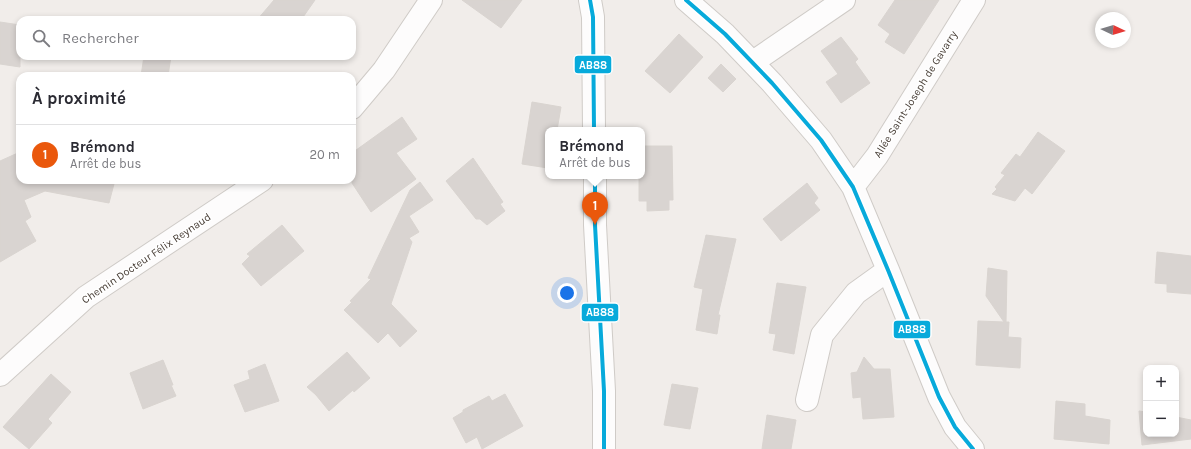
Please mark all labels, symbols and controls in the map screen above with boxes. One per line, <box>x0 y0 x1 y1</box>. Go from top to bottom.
north arrow <box>1095 12 1131 48</box>
search box <box>16 16 356 60</box>
icon: search <box>30 27 52 49</box>
street label: Allée Saint-Joseph de Gavarry <box>871 28 960 160</box>
text: Rechercher <box>62 29 139 47</box>
line badge: AB88 <box>574 55 612 74</box>
text: AB88 <box>579 59 607 72</box>
text: À proximité <box>32 88 126 108</box>
popup <box>545 127 645 179</box>
text: Brémond <box>559 137 624 155</box>
text: Brémond <box>70 138 135 156</box>
text: 1 <box>43 147 47 162</box>
text: 20 m <box>310 147 340 162</box>
text: Arrêt de bus <box>559 155 631 170</box>
text: Arrêt de bus <box>70 156 141 171</box>
pin: 1 <box>582 192 608 225</box>
street label: Chemin Docteur Félix Reynaud <box>79 210 213 307</box>
your location <box>557 283 577 303</box>
line badge: AB88 <box>581 303 619 322</box>
text: AB88 <box>586 306 614 319</box>
line badge: AB88 <box>893 320 931 339</box>
text: AB88 <box>898 323 926 336</box>
map controls <box>1143 365 1179 437</box>
button: + <box>1143 365 1179 401</box>
button: − <box>1143 401 1179 437</box>

